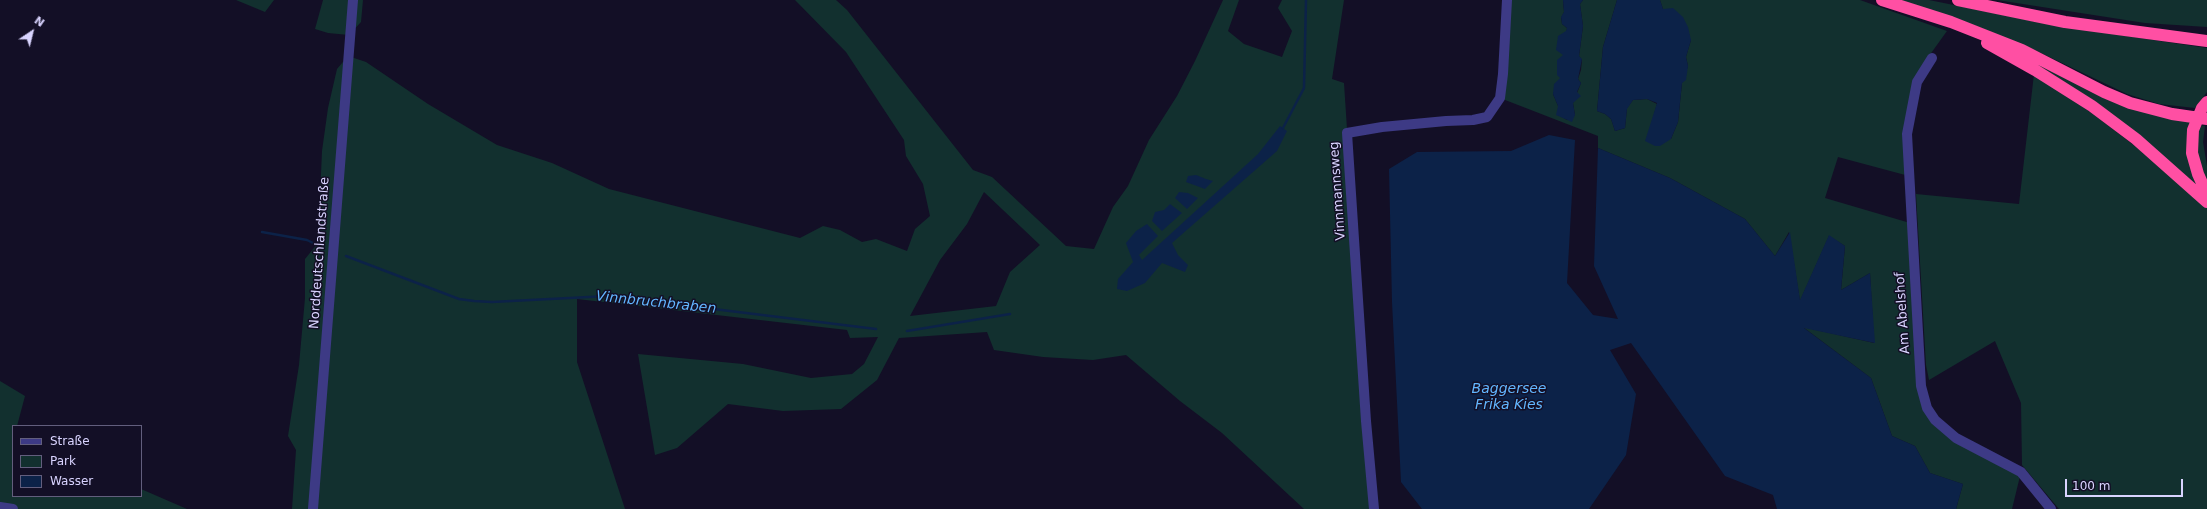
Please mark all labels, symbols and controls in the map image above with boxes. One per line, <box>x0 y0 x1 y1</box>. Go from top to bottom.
north arrow <box>12 12 52 52</box>
text: N <box>32 14 47 30</box>
street label: Vinnmannsweg <box>1327 141 1349 241</box>
street label: Norddeutschlandstraße <box>307 177 333 329</box>
street label: Am Abelshof <box>1892 272 1914 354</box>
water label: Vinnbruchbraben <box>595 288 717 318</box>
water label: Baggersee Frika Kies <box>1472 381 1546 414</box>
legend <box>12 425 142 497</box>
text: Straße <box>50 434 90 448</box>
text: Park <box>50 454 76 468</box>
scale bar <box>2067 471 2185 497</box>
text: Wasser <box>50 474 93 488</box>
text: 100 m <box>2072 479 2110 493</box>

